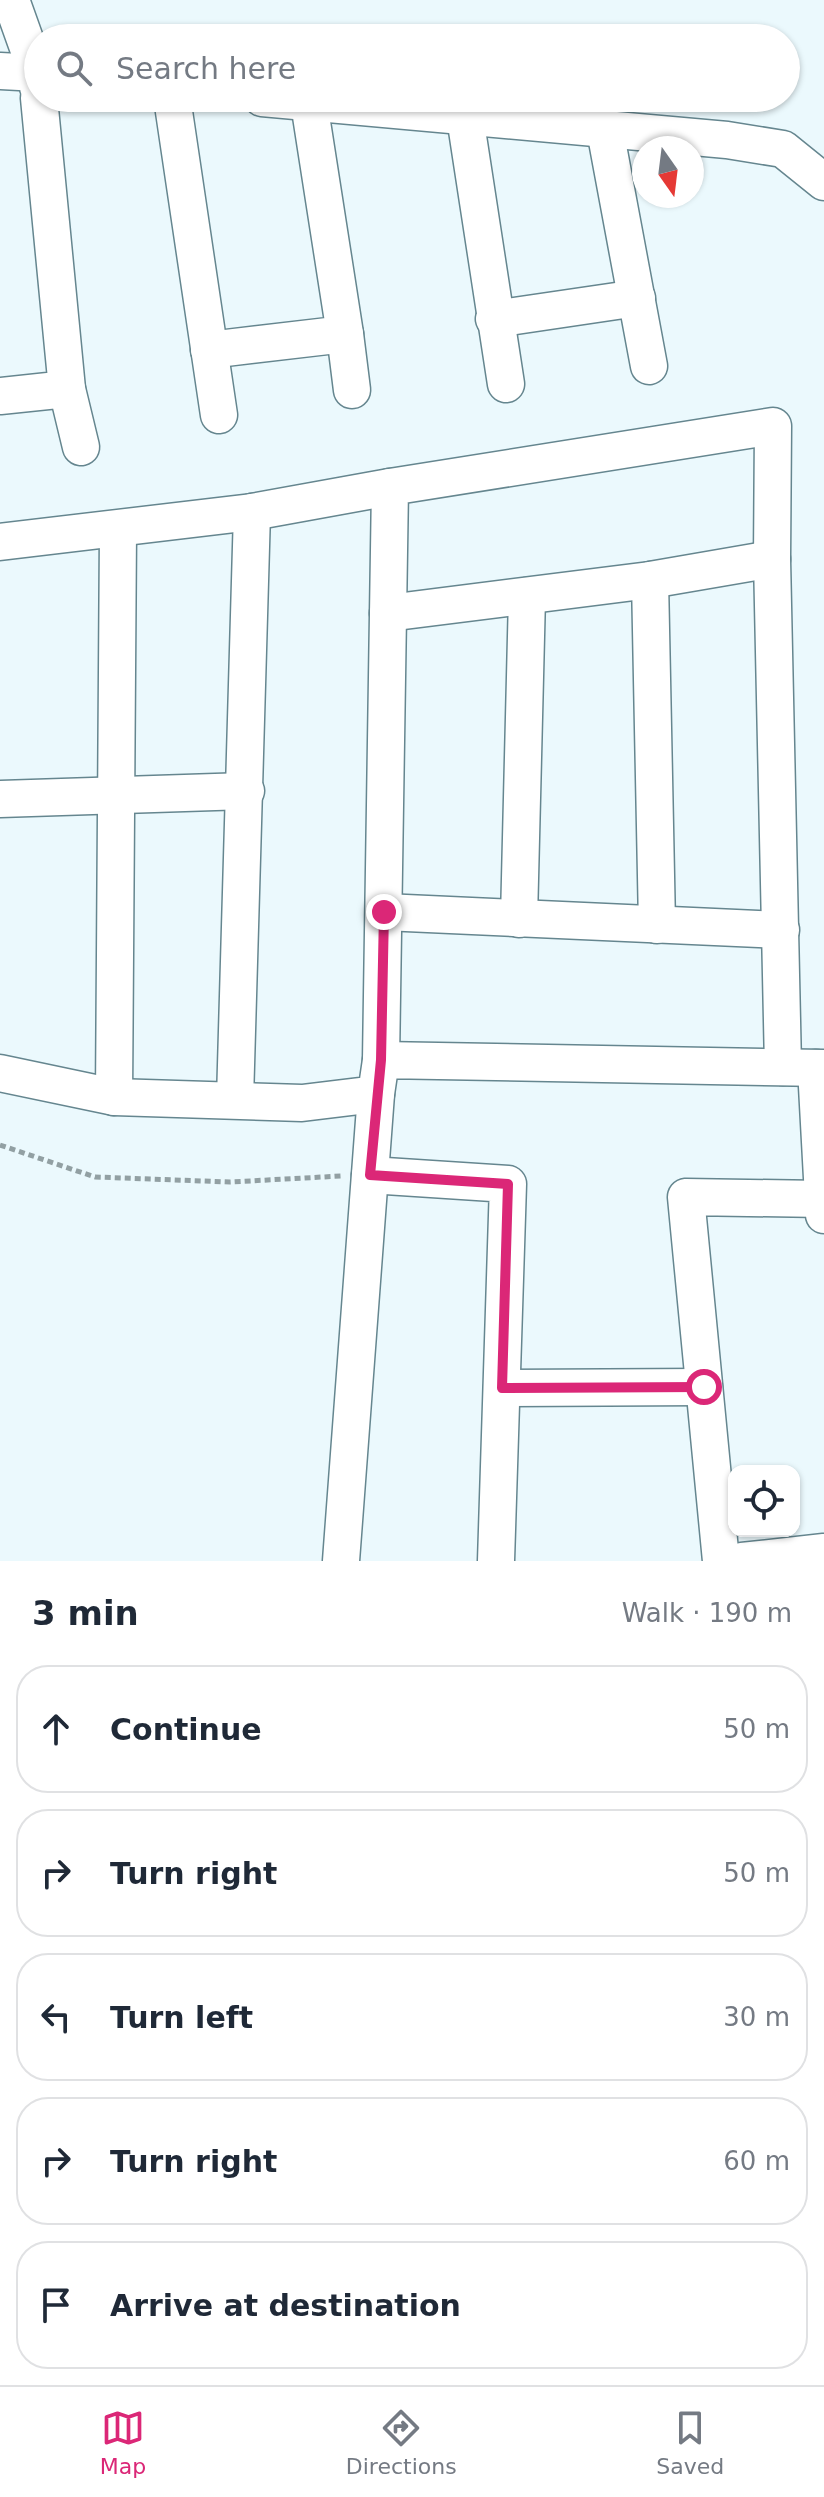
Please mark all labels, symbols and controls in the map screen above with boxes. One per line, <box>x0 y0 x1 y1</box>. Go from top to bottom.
search box <box>24 24 800 112</box>
icon: search <box>52 46 96 90</box>
text: Search here <box>116 51 296 86</box>
north arrow <box>632 136 704 208</box>
route end <box>366 894 402 930</box>
route start <box>686 1369 722 1405</box>
map controls <box>728 1465 800 1537</box>
button: locate <box>728 1465 800 1537</box>
text: 3 min <box>32 1593 139 1633</box>
text: Walk · 190 m <box>622 1598 792 1628</box>
icon: ahead <box>34 1707 78 1751</box>
text: Continue <box>110 1712 262 1747</box>
text: 50 m <box>723 1714 790 1744</box>
icon: right <box>34 1851 78 1895</box>
text: Turn right <box>110 1856 277 1891</box>
text: 50 m <box>723 1858 790 1888</box>
icon: left <box>34 1995 78 2039</box>
text: Turn left <box>110 2000 253 2035</box>
text: 30 m <box>723 2002 790 2032</box>
icon: right <box>34 2139 78 2183</box>
text: Turn right <box>110 2144 277 2179</box>
text: 60 m <box>723 2146 790 2176</box>
icon: arrive <box>34 2283 78 2327</box>
text: Arrive at destination <box>110 2288 461 2323</box>
tab: Map <box>100 2406 146 2479</box>
tab: Directions <box>346 2406 457 2479</box>
tab: Saved <box>656 2406 724 2479</box>

